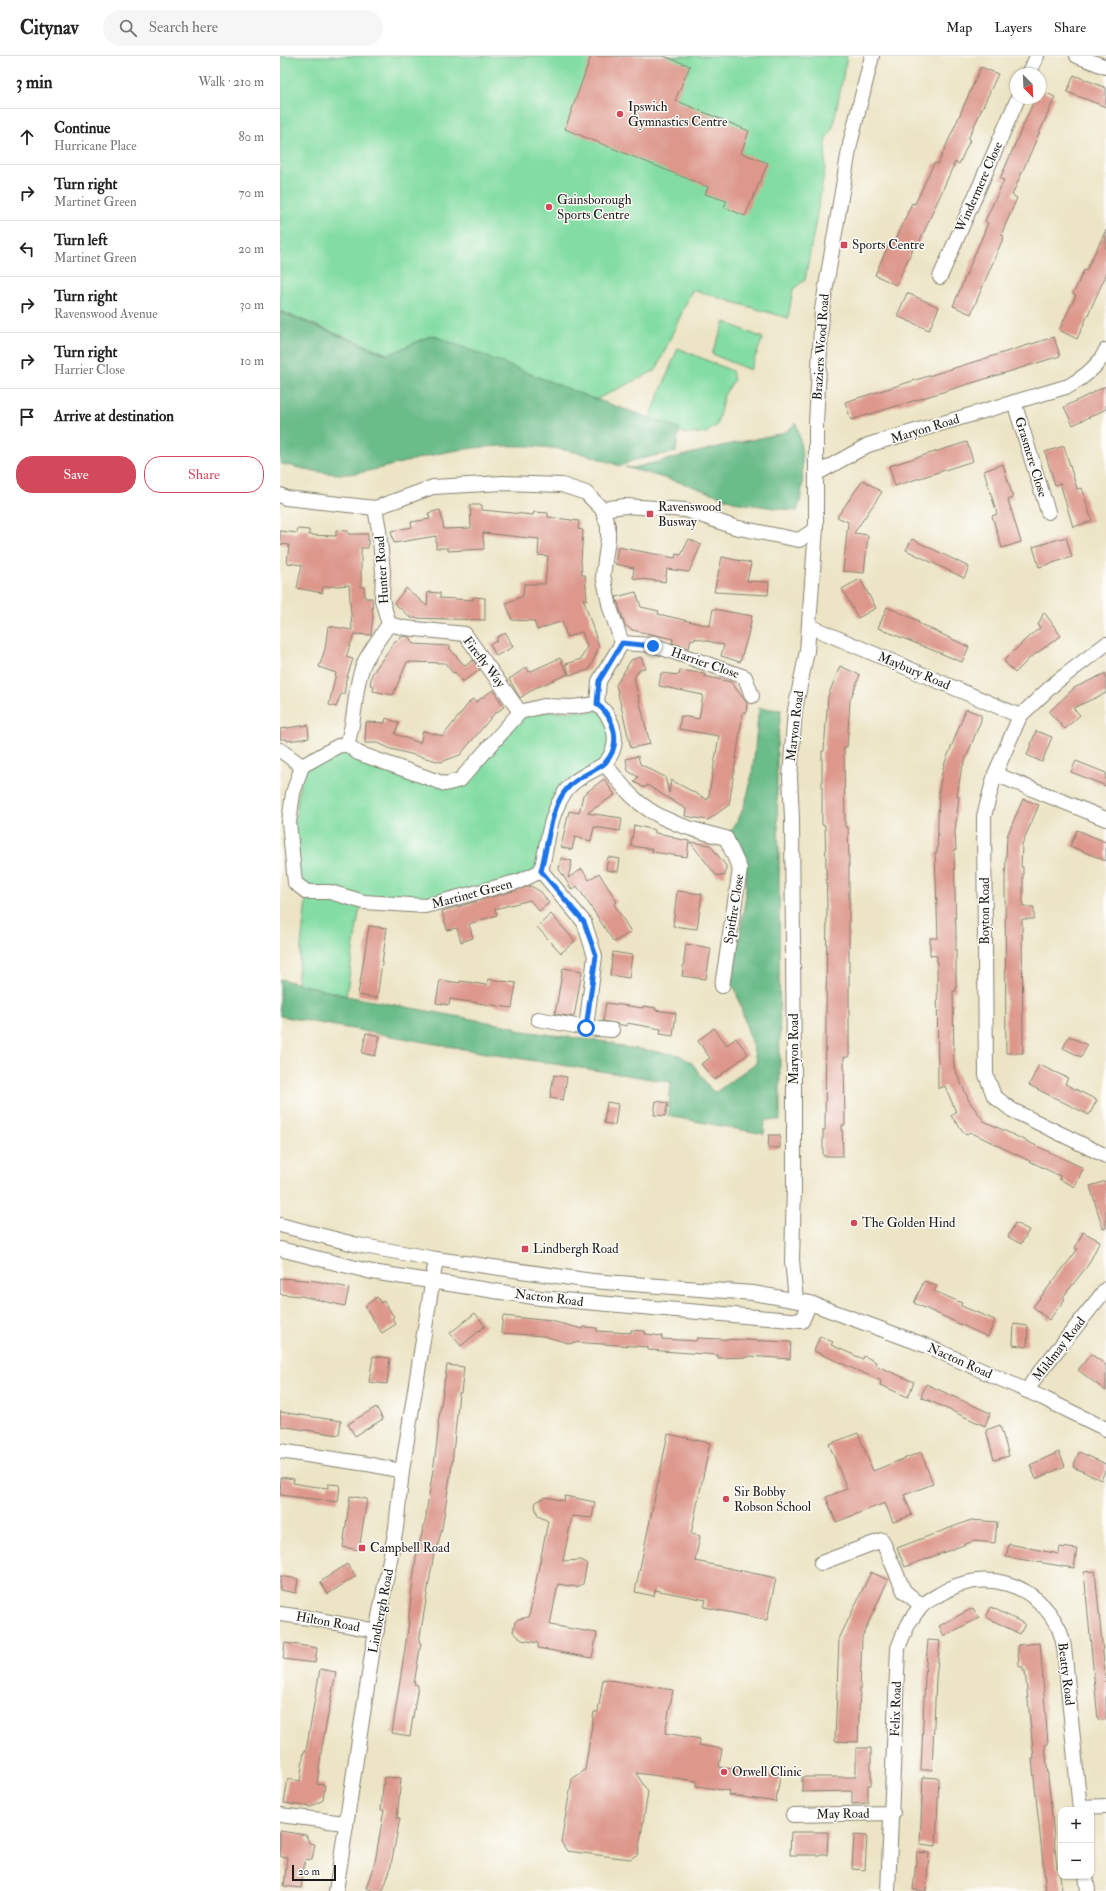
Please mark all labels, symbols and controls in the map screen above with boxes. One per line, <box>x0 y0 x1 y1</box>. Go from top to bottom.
search box <box>103 10 383 46</box>
text: Citynav <box>20 16 79 40</box>
icon: search <box>117 17 139 39</box>
text: Search here <box>149 18 218 37</box>
text: Map <box>946 19 972 36</box>
text: Layers <box>994 19 1032 36</box>
text: Share <box>1054 19 1086 36</box>
north arrow <box>1010 68 1046 104</box>
text: 3 min <box>16 72 53 93</box>
text: Walk · 210 m <box>198 74 264 90</box>
place label: Ipswich Gymnastics Centre <box>628 99 728 131</box>
marker: Ipswich Gymnastics Centre <box>615 109 625 119</box>
text: Continue <box>54 119 110 138</box>
icon: ahead <box>16 126 38 148</box>
text: 80 m <box>238 129 264 145</box>
text: Hurricane Place <box>54 138 137 154</box>
street label: Windermere Close <box>951 139 1006 236</box>
text: Turn right <box>54 175 117 194</box>
icon: right <box>16 182 38 204</box>
text: 70 m <box>239 185 264 201</box>
place label: Gainsborough Sports Centre <box>557 192 632 224</box>
text: Martinet Green <box>54 194 137 210</box>
marker: Gainsborough Sports Centre <box>544 202 554 212</box>
text: Turn left <box>54 231 108 250</box>
place label: Sports Centre <box>852 237 925 254</box>
icon: left <box>16 238 38 260</box>
marker: Sports Centre <box>839 240 849 250</box>
text: 20 m <box>238 241 264 257</box>
text: Martinet Green <box>54 250 137 266</box>
text: Turn right <box>54 287 117 306</box>
street label: Braziers Wood Road <box>809 293 833 401</box>
icon: right <box>16 294 38 316</box>
text: 30 m <box>240 297 264 313</box>
text: Ravenswood Avenue <box>54 306 158 322</box>
text: Turn right <box>54 343 117 362</box>
icon: right <box>16 350 38 372</box>
text: 10 m <box>240 353 264 369</box>
text: Harrier Close <box>54 362 125 378</box>
icon: arrive <box>16 406 38 428</box>
text: Arrive at destination <box>54 407 174 426</box>
street label: Maryon Road <box>889 411 962 448</box>
street label: Grasmere Close <box>1011 415 1051 500</box>
button: Save <box>16 456 136 493</box>
button: Share <box>144 456 264 493</box>
place label: Ravenswood Busway <box>658 499 722 531</box>
marker: Ravenswood Busway <box>645 509 655 519</box>
street label: Hunter Road <box>372 535 392 605</box>
street label: Firefly Way <box>459 633 509 692</box>
route end <box>644 637 662 655</box>
street label: Harrier Close <box>669 644 742 682</box>
street label: Maybury Road <box>875 649 953 695</box>
street label: Maryon Road <box>783 689 808 762</box>
street label: Spitfire Close <box>721 872 748 945</box>
street label: Martinet Green <box>430 875 514 912</box>
street label: Boyton Road <box>977 877 994 945</box>
street label: Maryon Road <box>786 1013 803 1085</box>
route start <box>577 1019 595 1037</box>
place label: The Golden Hind <box>862 1215 956 1231</box>
marker: The Golden Hind <box>849 1218 859 1228</box>
place label: Lindbergh Road <box>533 1241 619 1257</box>
marker: Lindbergh Road <box>520 1244 530 1254</box>
street label: Nacton Road <box>514 1286 585 1310</box>
street label: Mildmay Road <box>1029 1313 1090 1385</box>
street label: Nacton Road <box>925 1340 995 1383</box>
place label: Sir Bobby Robson School <box>734 1484 812 1515</box>
marker: Sir Bobby Robson School <box>721 1494 731 1504</box>
place label: Campbell Road <box>370 1540 450 1557</box>
marker: Campbell Road <box>357 1543 367 1553</box>
street label: Lindbergh Road <box>365 1567 397 1655</box>
street label: Hilton Road <box>295 1609 362 1636</box>
street label: Beatty Road <box>1053 1642 1078 1707</box>
street label: Felix Road <box>887 1680 905 1737</box>
place label: Orwell Clinic <box>732 1764 802 1780</box>
marker: Orwell Clinic <box>719 1767 729 1777</box>
street label: May Road <box>816 1806 870 1823</box>
map controls <box>1058 1807 1094 1879</box>
button: + <box>1058 1807 1094 1843</box>
button: − <box>1058 1843 1094 1879</box>
scale bar <box>292 1863 336 1882</box>
text: 20 m <box>298 1865 320 1878</box>

